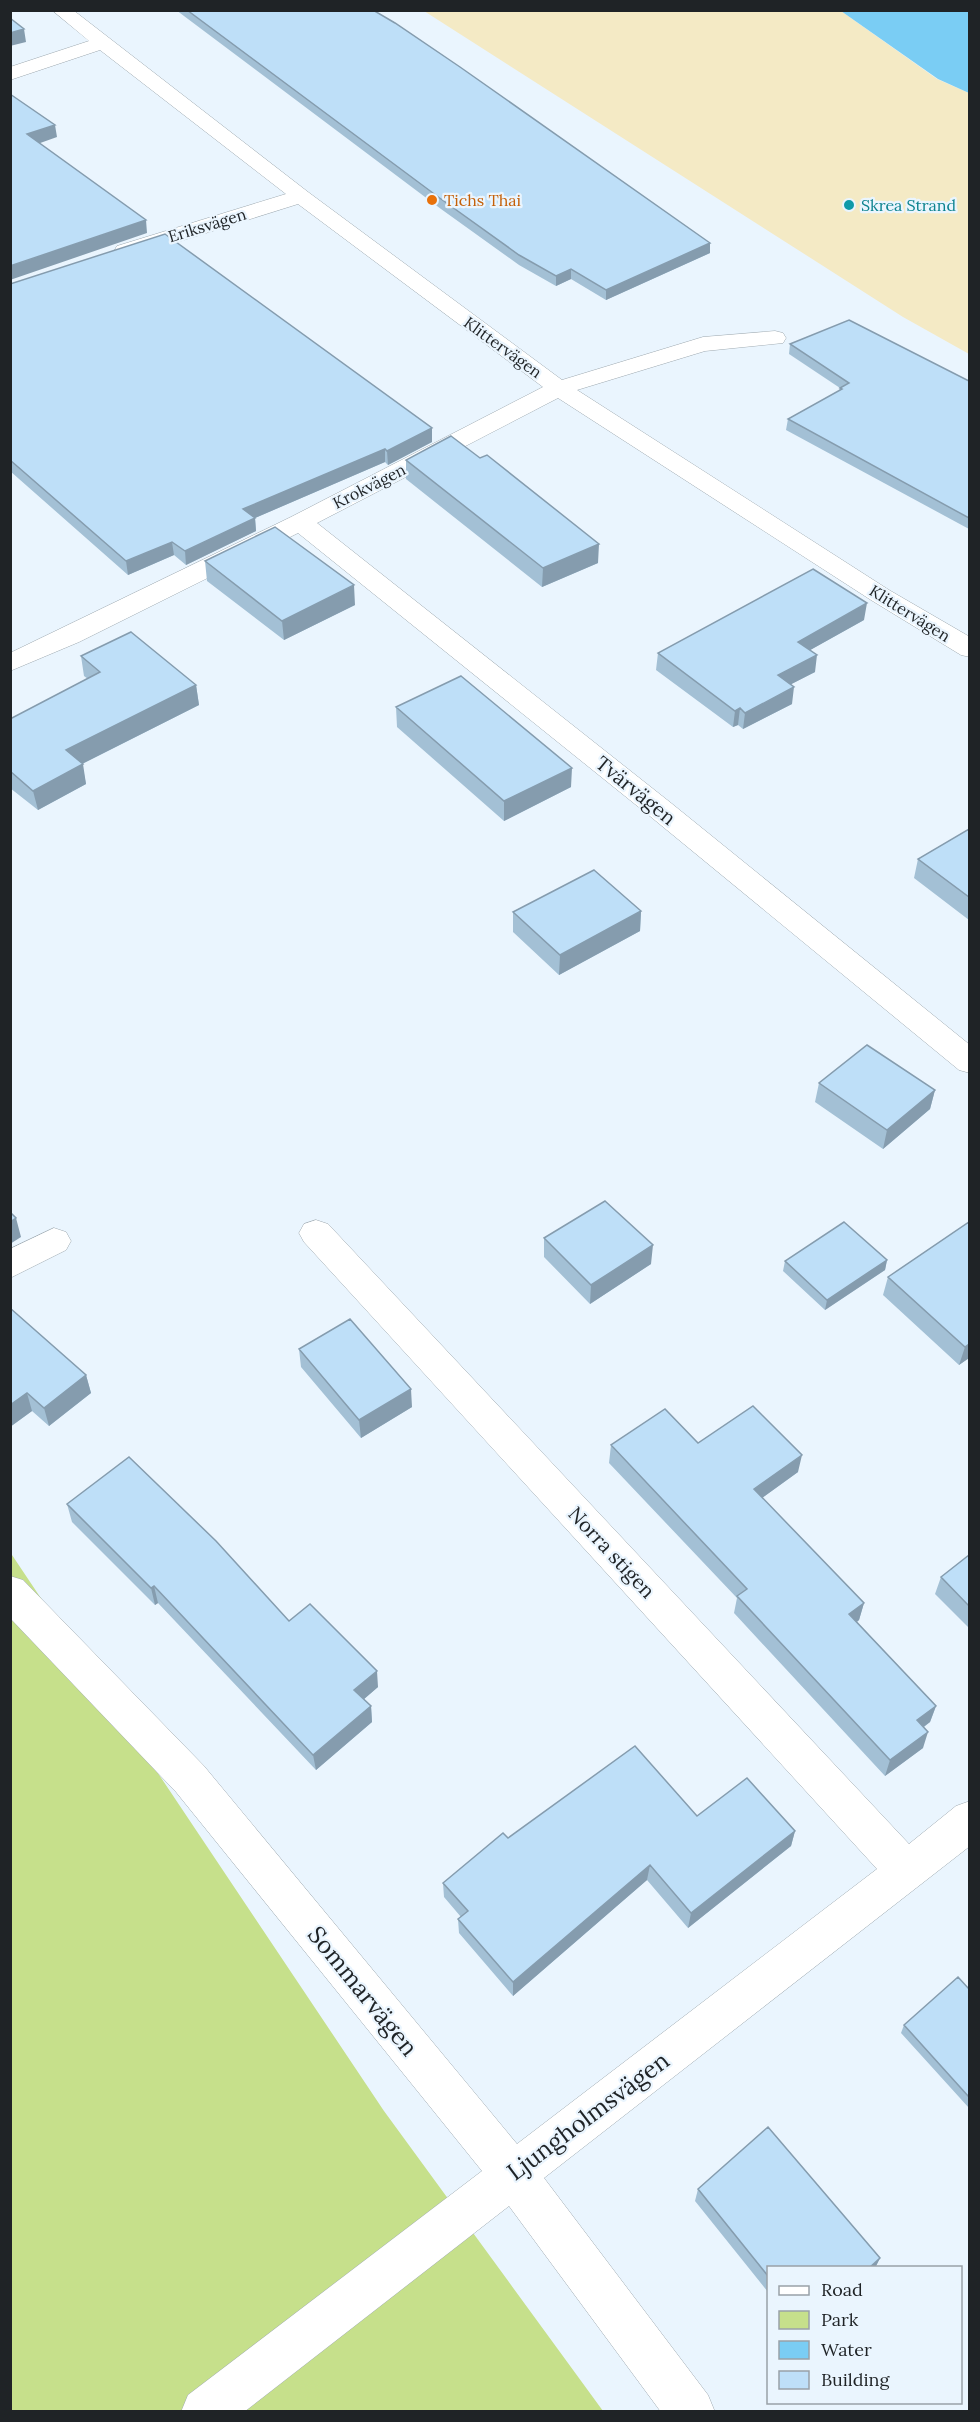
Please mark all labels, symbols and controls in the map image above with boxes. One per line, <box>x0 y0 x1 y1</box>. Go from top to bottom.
place label: Tichs Thai <box>444 190 521 210</box>
marker: Tichs Thai <box>425 193 439 207</box>
place label: Skrea Strand <box>861 195 957 215</box>
marker: Skrea Strand <box>842 198 856 212</box>
street label: Eriksvägen <box>165 204 249 246</box>
street label: Klittervägen <box>460 312 546 382</box>
street label: Krokvägen <box>329 459 409 513</box>
street label: Klittervägen <box>866 580 954 646</box>
street label: Tvärvägen <box>591 750 681 830</box>
street label: Norra stigen <box>563 1501 661 1603</box>
street label: Sommarvägen <box>301 1920 425 2062</box>
street label: Ljungholmsvägen <box>501 2045 675 2187</box>
legend <box>767 2266 962 2404</box>
text: Road <box>821 2278 863 2301</box>
text: Park <box>821 2308 859 2331</box>
text: Water <box>821 2338 872 2361</box>
text: Building <box>821 2368 891 2391</box>

